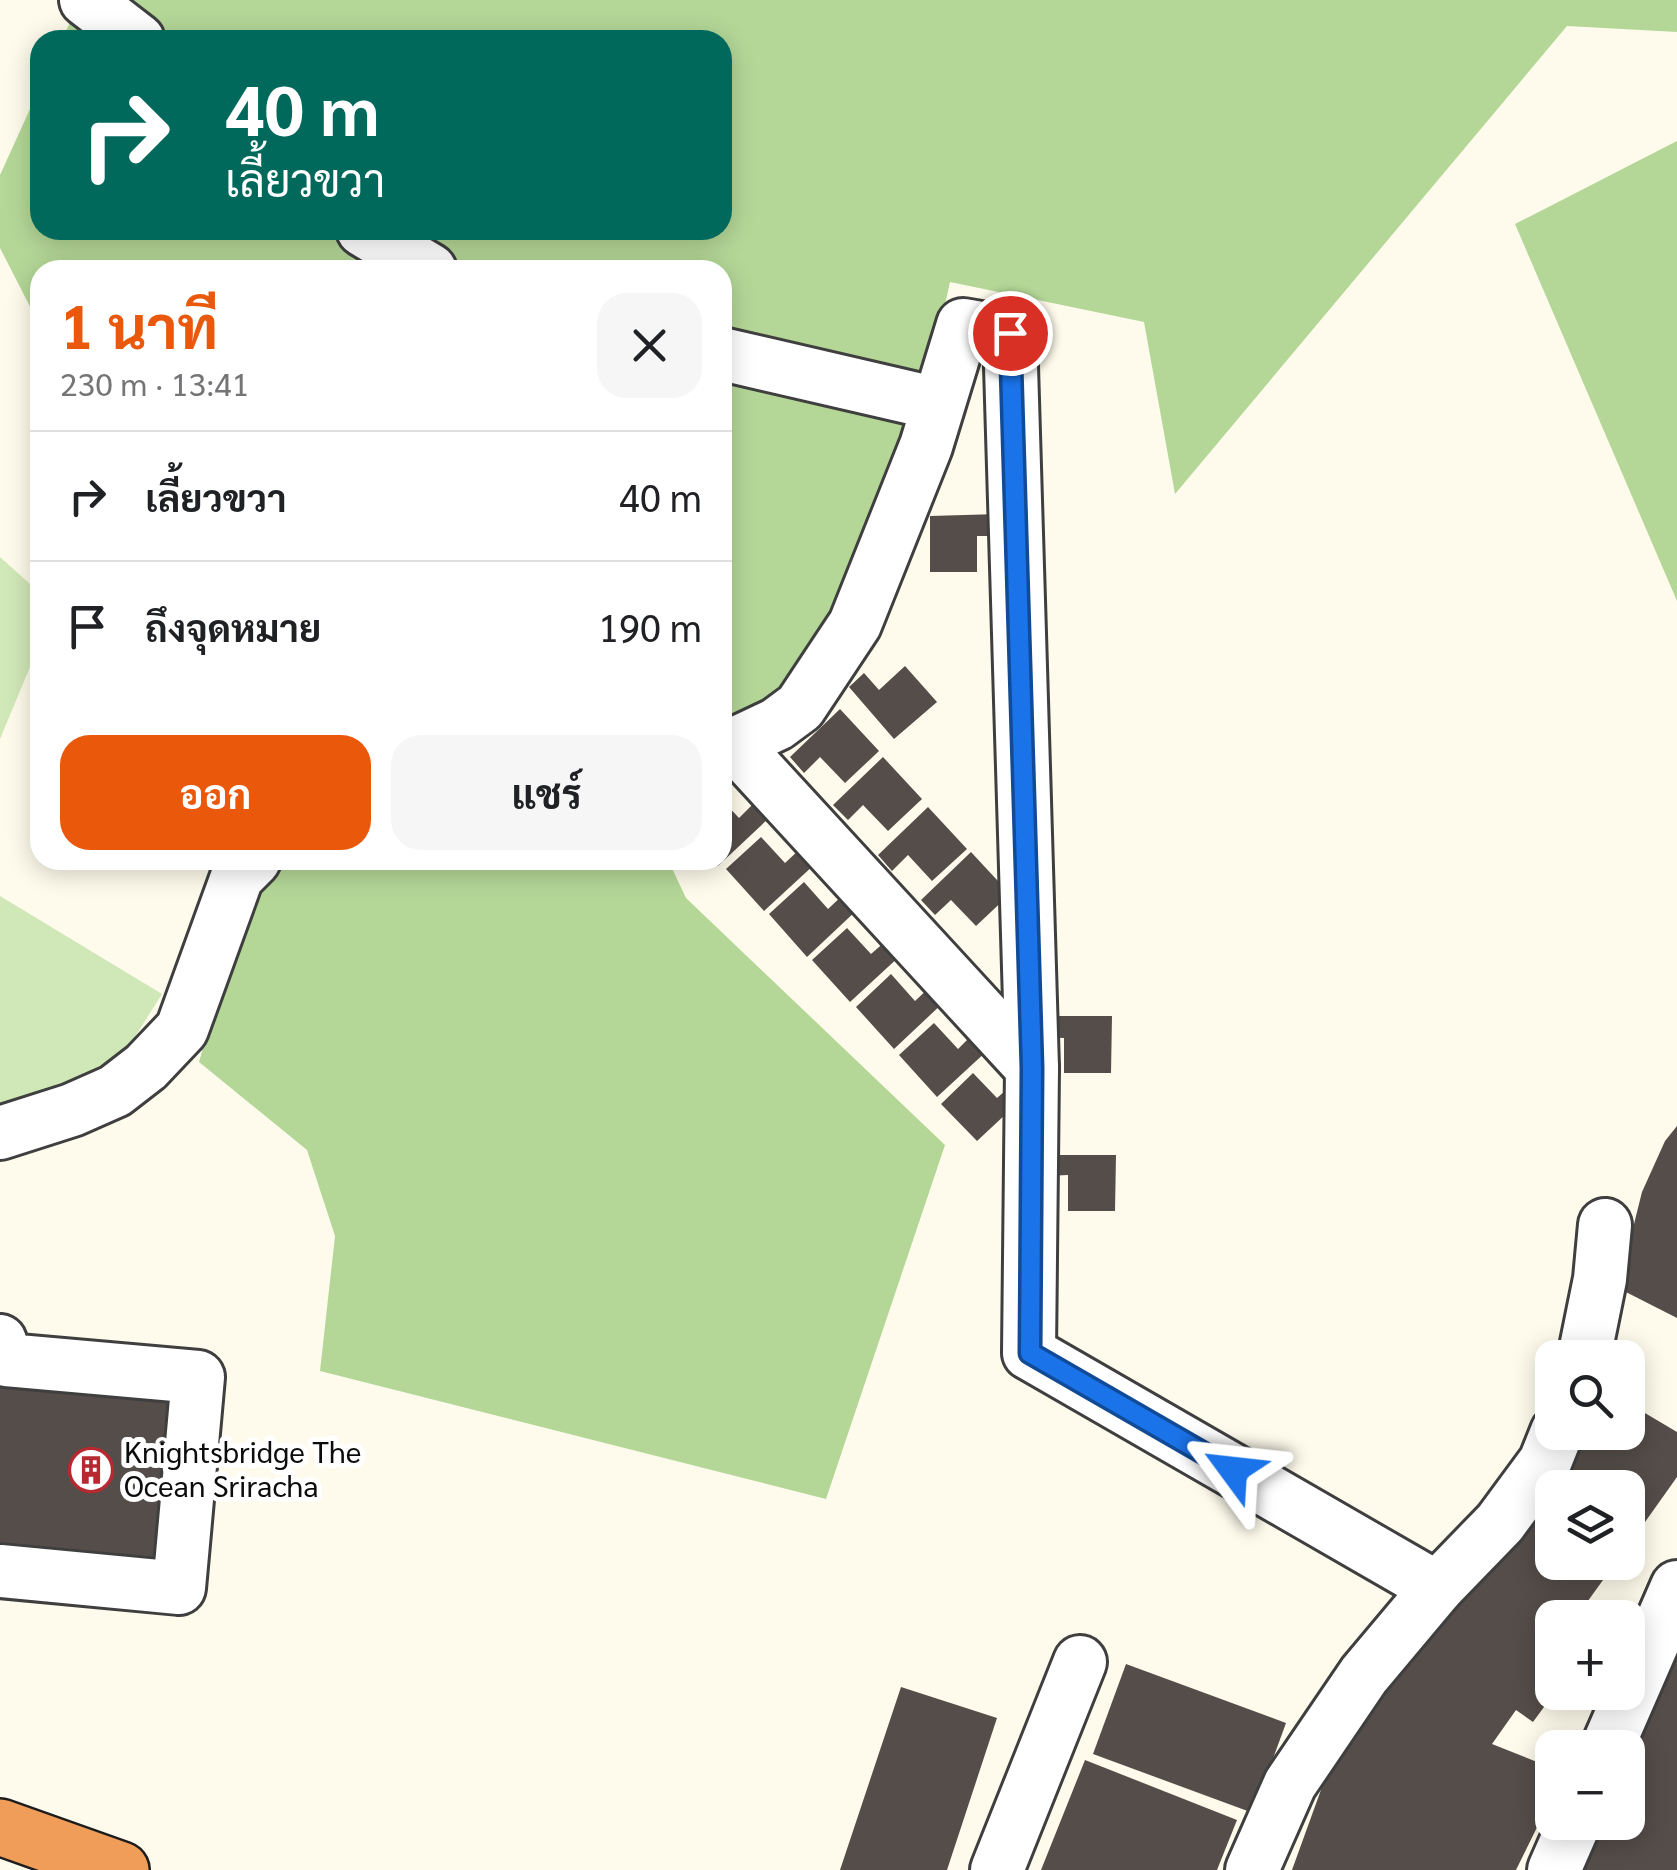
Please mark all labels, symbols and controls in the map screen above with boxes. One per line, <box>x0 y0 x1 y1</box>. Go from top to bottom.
text: 40 m <box>225 61 380 152</box>
icon: right <box>60 70 190 200</box>
text: เลี้ยวขวา <box>225 149 385 207</box>
text: 1 นาที <box>60 285 218 363</box>
pin <box>968 291 1053 376</box>
button: close <box>597 293 702 398</box>
icon: arrive <box>983 306 1038 361</box>
text: 230 m · 13:41 <box>60 362 249 403</box>
icon: right <box>60 469 115 524</box>
text: เลี้ยวขวา <box>145 471 287 521</box>
text: 40 m <box>619 471 702 521</box>
icon: arrive <box>60 599 115 654</box>
text: ถึงจุดหมาย <box>145 601 321 651</box>
text: 190 m <box>598 601 702 651</box>
button: ออก <box>60 735 371 850</box>
button: แชร์ <box>391 735 702 850</box>
map controls <box>1535 1340 1645 1840</box>
button: search <box>1535 1340 1645 1450</box>
position arrow <box>1181 1418 1285 1522</box>
place label: Knightsbridge The Ocean Sriracha <box>124 1431 361 1504</box>
building icon: Knightsbridge The Ocean Sriracha <box>68 1447 114 1493</box>
button: layers <box>1535 1470 1645 1580</box>
button: + <box>1535 1600 1645 1710</box>
button: − <box>1535 1730 1645 1840</box>

